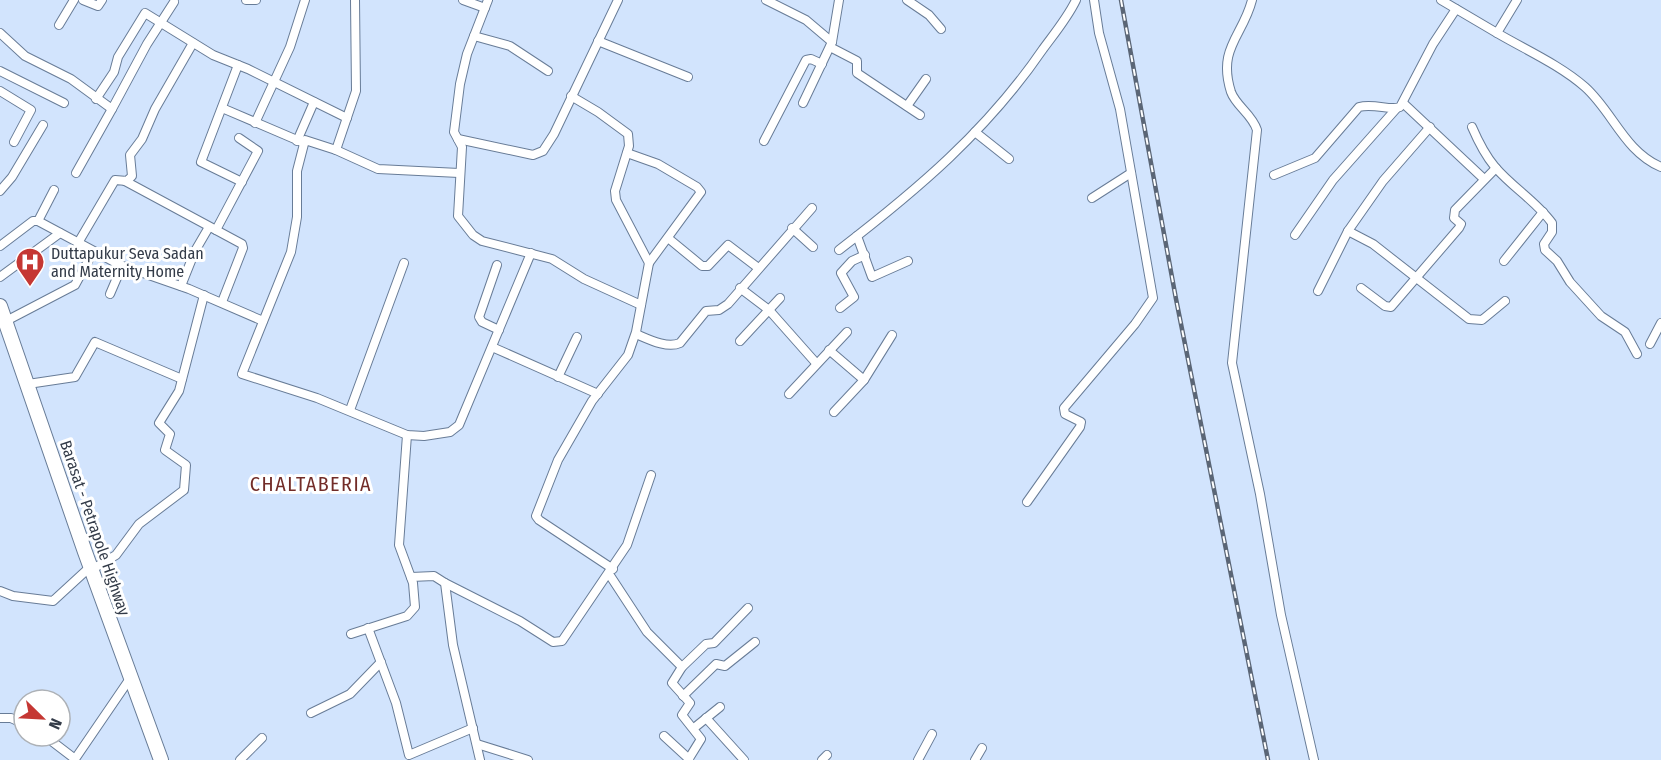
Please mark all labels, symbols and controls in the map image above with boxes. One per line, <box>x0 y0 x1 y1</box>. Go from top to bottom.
place label: Duttapukur Seva Sadan and Maternity Home <box>51 244 204 281</box>
hospital icon: Duttapukur Seva Sadan and Maternity Home <box>14 246 46 288</box>
street label: Barasat - Petrapole Highway <box>56 438 134 619</box>
district label: CHALTABERIA <box>250 472 372 496</box>
north arrow <box>12 688 72 748</box>
text: N <box>45 716 66 732</box>

